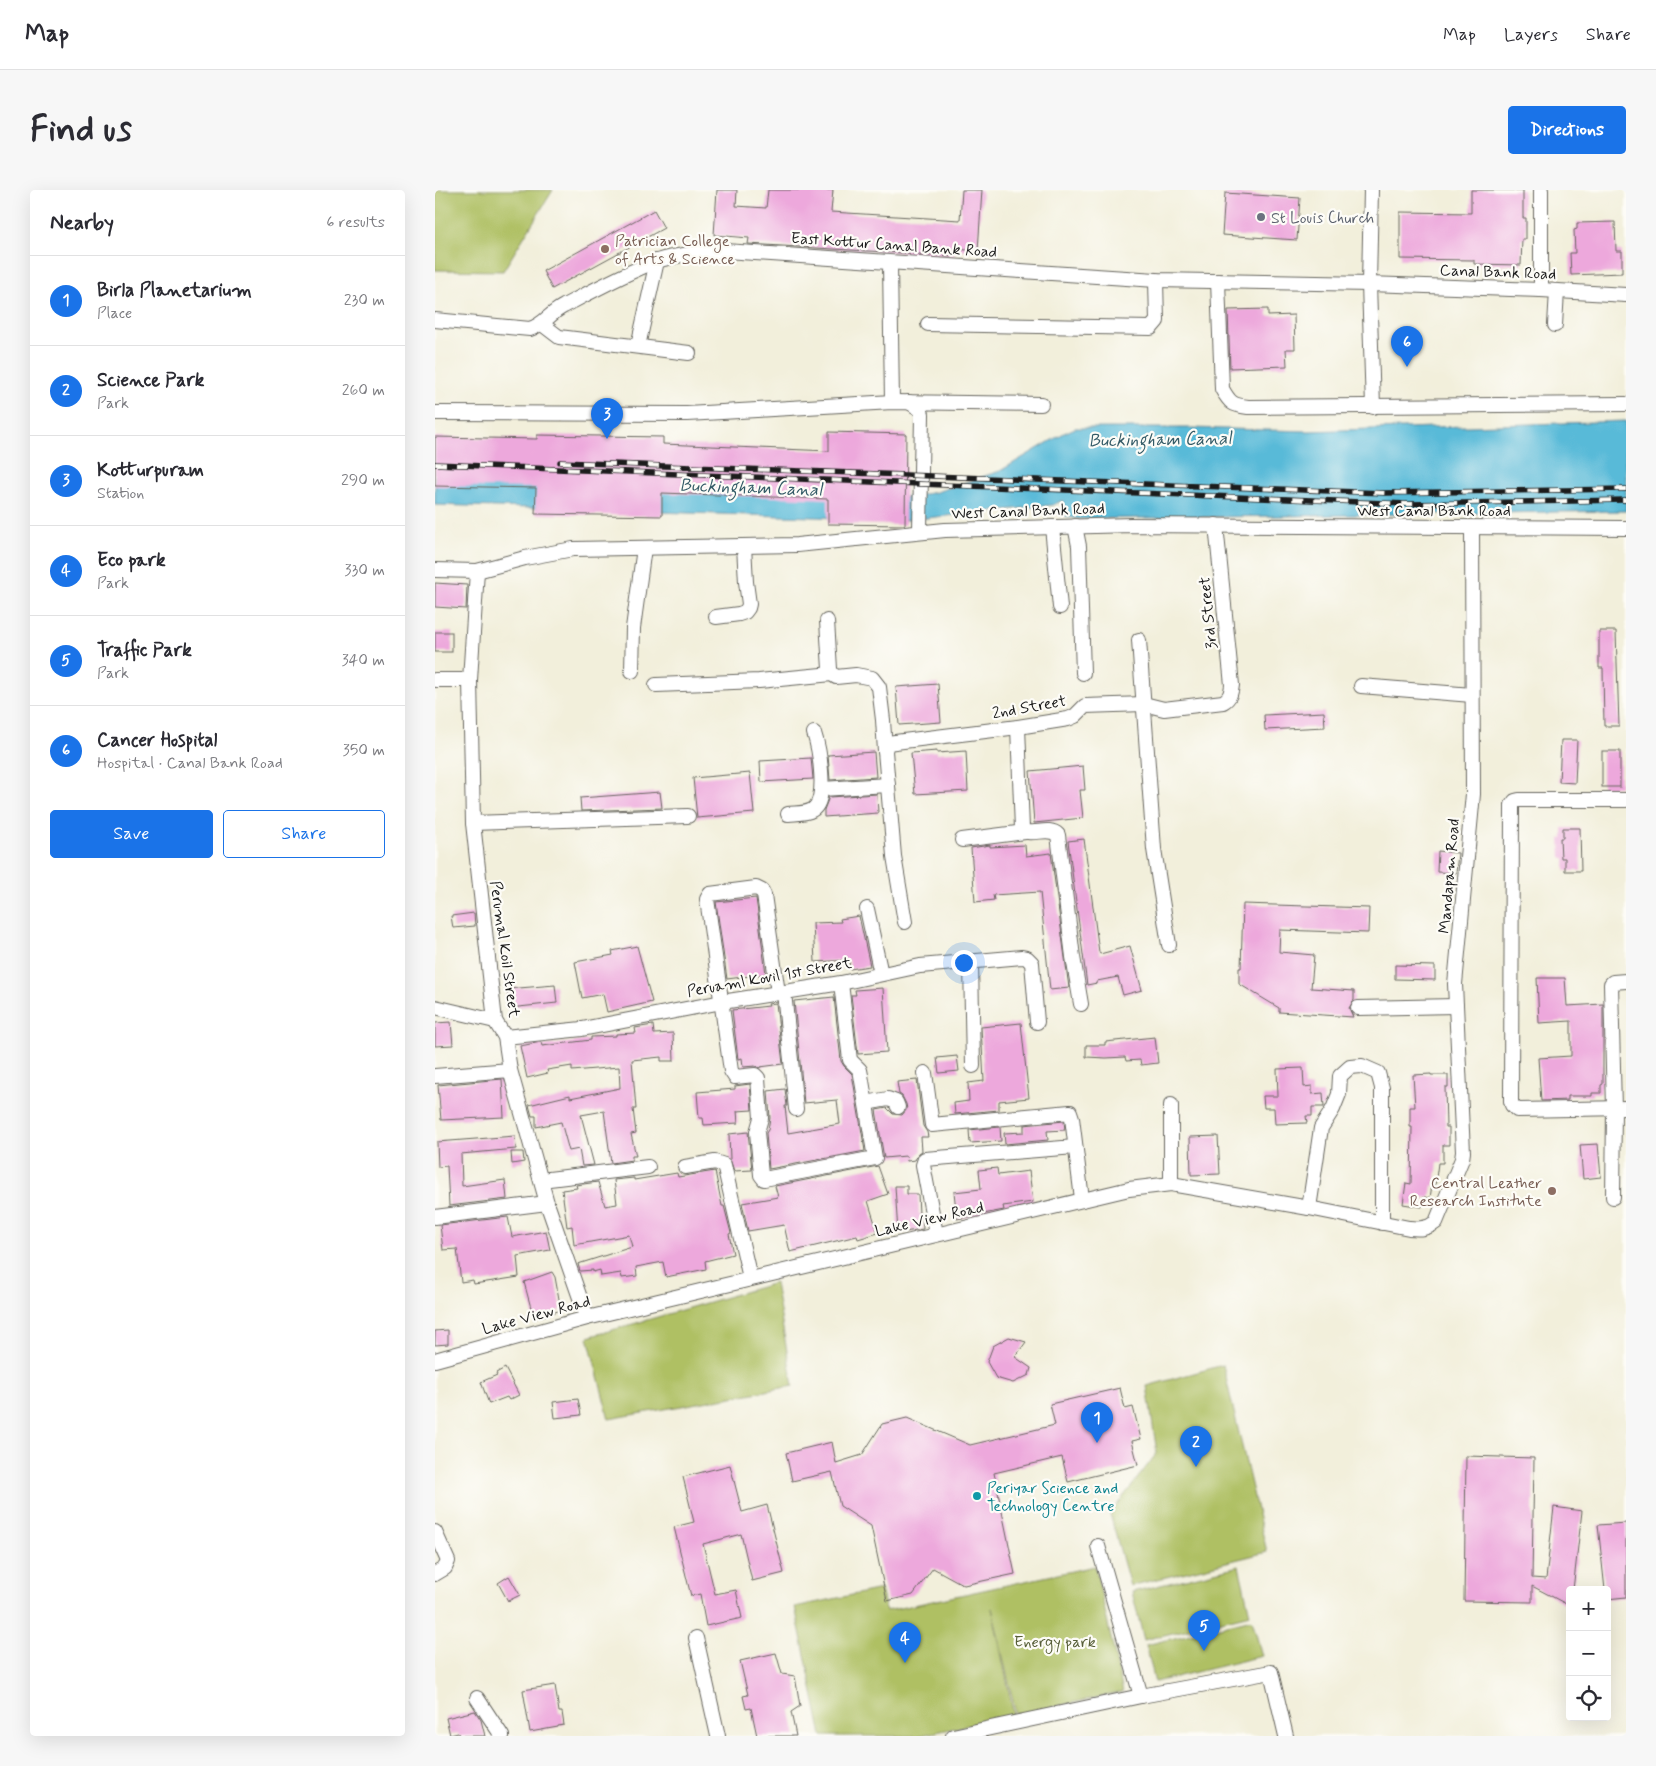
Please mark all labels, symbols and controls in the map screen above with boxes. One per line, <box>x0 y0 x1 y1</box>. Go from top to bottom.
text: Map <box>25 19 69 50</box>
text: Map <box>1443 23 1476 47</box>
text: Layers <box>1504 23 1558 47</box>
text: Share <box>1586 23 1631 47</box>
button: Directions <box>1508 106 1626 154</box>
text: Find us <box>30 107 132 153</box>
place label: St Louis Church <box>1271 208 1374 229</box>
text: Nearby <box>50 209 114 237</box>
marker: St Louis Church <box>1255 211 1267 223</box>
text: 6 results <box>326 212 385 233</box>
street label: East Kottur Canal Bank Road <box>790 228 998 263</box>
place label: Patrician College of Arts & Science <box>615 231 735 270</box>
marker: Patrician College of Arts & Science <box>599 243 611 255</box>
street label: Canal Bank Road <box>1439 260 1556 285</box>
text: Birla Planetarium <box>97 278 252 303</box>
text: 1 <box>62 290 70 311</box>
text: 230 m <box>344 290 385 311</box>
text: Place <box>97 303 132 324</box>
pin: 6 <box>1391 326 1423 367</box>
text: Science Park <box>97 368 204 393</box>
text: 2 <box>62 380 70 401</box>
text: 260 m <box>342 380 385 401</box>
text: Park <box>97 393 129 414</box>
pin: 3 <box>591 398 623 439</box>
water label: Buckingham Canal <box>1088 427 1233 455</box>
text: Kotturpuram <box>97 458 204 483</box>
text: 3 <box>62 470 70 491</box>
text: 290 m <box>341 470 385 491</box>
water label: Buckingham Canal <box>679 474 824 505</box>
text: Station <box>97 483 144 504</box>
street label: West Canal Bank Road <box>951 498 1105 525</box>
street label: West Canal Bank Road <box>1357 501 1511 522</box>
text: Eco park <box>97 548 166 573</box>
text: 4 <box>61 560 71 581</box>
text: 330 m <box>344 560 385 581</box>
text: Park <box>97 573 129 594</box>
street label: 3rd Street <box>1194 575 1223 650</box>
text: Traffic Park <box>97 638 192 663</box>
text: 5 <box>61 650 71 671</box>
text: 340 m <box>341 650 385 671</box>
text: Park <box>97 663 129 684</box>
street label: 2nd Street <box>991 691 1068 724</box>
text: Cancer Hospital <box>97 728 217 753</box>
text: 6 <box>62 740 70 761</box>
text: 350 m <box>343 740 385 761</box>
text: Hospital · Canal Bank Road <box>97 753 283 774</box>
button: Save <box>50 810 213 858</box>
button: Share <box>223 810 385 858</box>
street label: Mandapam Road <box>1434 818 1465 935</box>
street label: Perumal Koil Street <box>485 879 525 1020</box>
your location <box>951 950 977 976</box>
street label: Peruaml Kovil 1st Street <box>685 953 854 1002</box>
place label: Central Leather Research Institute <box>1410 1173 1542 1212</box>
marker: Central Leather Research Institute <box>1546 1185 1558 1197</box>
street label: Lake View Road <box>873 1197 986 1242</box>
street label: Lake View Road <box>480 1291 593 1340</box>
pin: 1 <box>1081 1402 1113 1443</box>
pin: 2 <box>1180 1426 1212 1467</box>
place label: Periyar Science and Technology Centre <box>987 1478 1118 1518</box>
marker: Periyar Science and Technology Centre <box>971 1490 983 1502</box>
map controls <box>1566 1586 1611 1721</box>
button: + <box>1566 1586 1611 1631</box>
pin: 5 <box>1188 1610 1220 1651</box>
pin: 4 <box>889 1622 921 1663</box>
button: − <box>1566 1631 1611 1676</box>
park label: Energy park <box>1014 1632 1096 1654</box>
button: locate <box>1566 1676 1611 1721</box>

